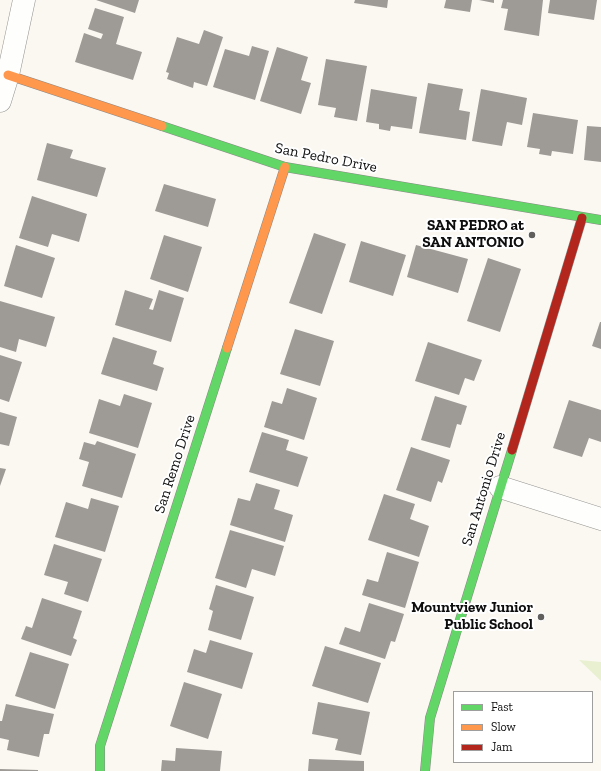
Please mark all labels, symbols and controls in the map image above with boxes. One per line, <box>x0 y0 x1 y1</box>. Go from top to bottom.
street label: San Pedro Drive <box>273 139 379 177</box>
place label: SAN PEDRO at SAN ANTONIO <box>422 217 524 252</box>
marker: SAN PEDRO at SAN ANTONIO <box>527 230 537 240</box>
street label: San Remo Drive <box>151 412 199 516</box>
street label: San Antonio Drive <box>458 430 510 548</box>
place label: Mountview Junior Public School <box>411 599 533 634</box>
marker: Mountview Junior Public School <box>536 612 546 622</box>
legend <box>453 691 593 763</box>
text: Fast <box>491 700 513 714</box>
text: Slow <box>491 720 516 734</box>
text: Jam <box>491 740 512 754</box>

